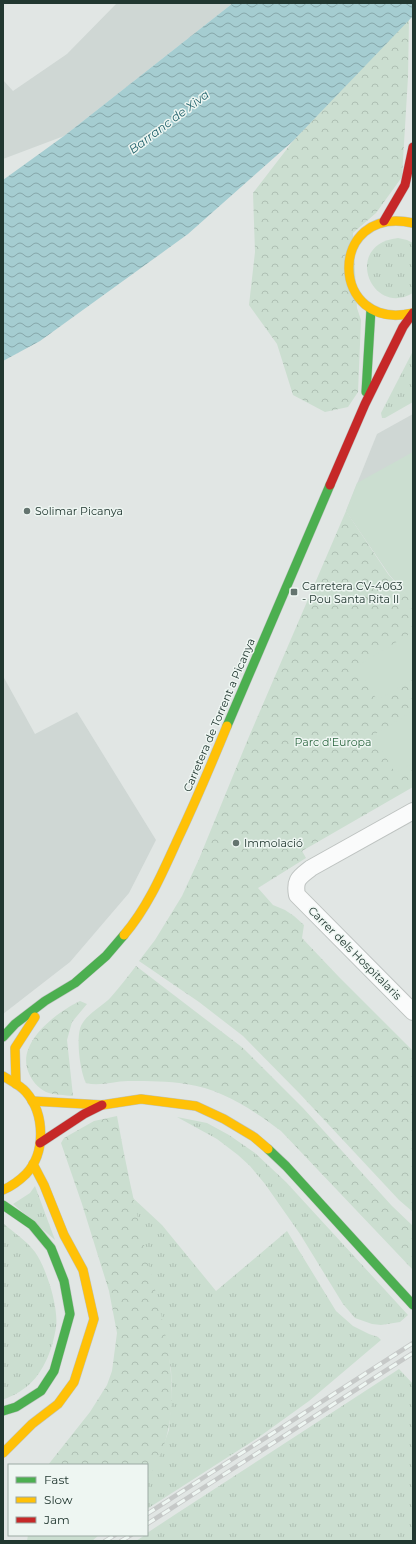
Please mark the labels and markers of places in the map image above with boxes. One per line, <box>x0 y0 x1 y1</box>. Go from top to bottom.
place label: Solimar Picanya <box>35 504 123 518</box>
marker: Solimar Picanya <box>22 506 32 516</box>
place label: Carretera CV-4063 - Pou Santa Rita II <box>302 579 403 606</box>
marker: Carretera CV-4063 - Pou Santa Rita II <box>289 587 299 597</box>
place label: Immolació <box>244 836 303 850</box>
marker: Immolació <box>231 838 241 848</box>

